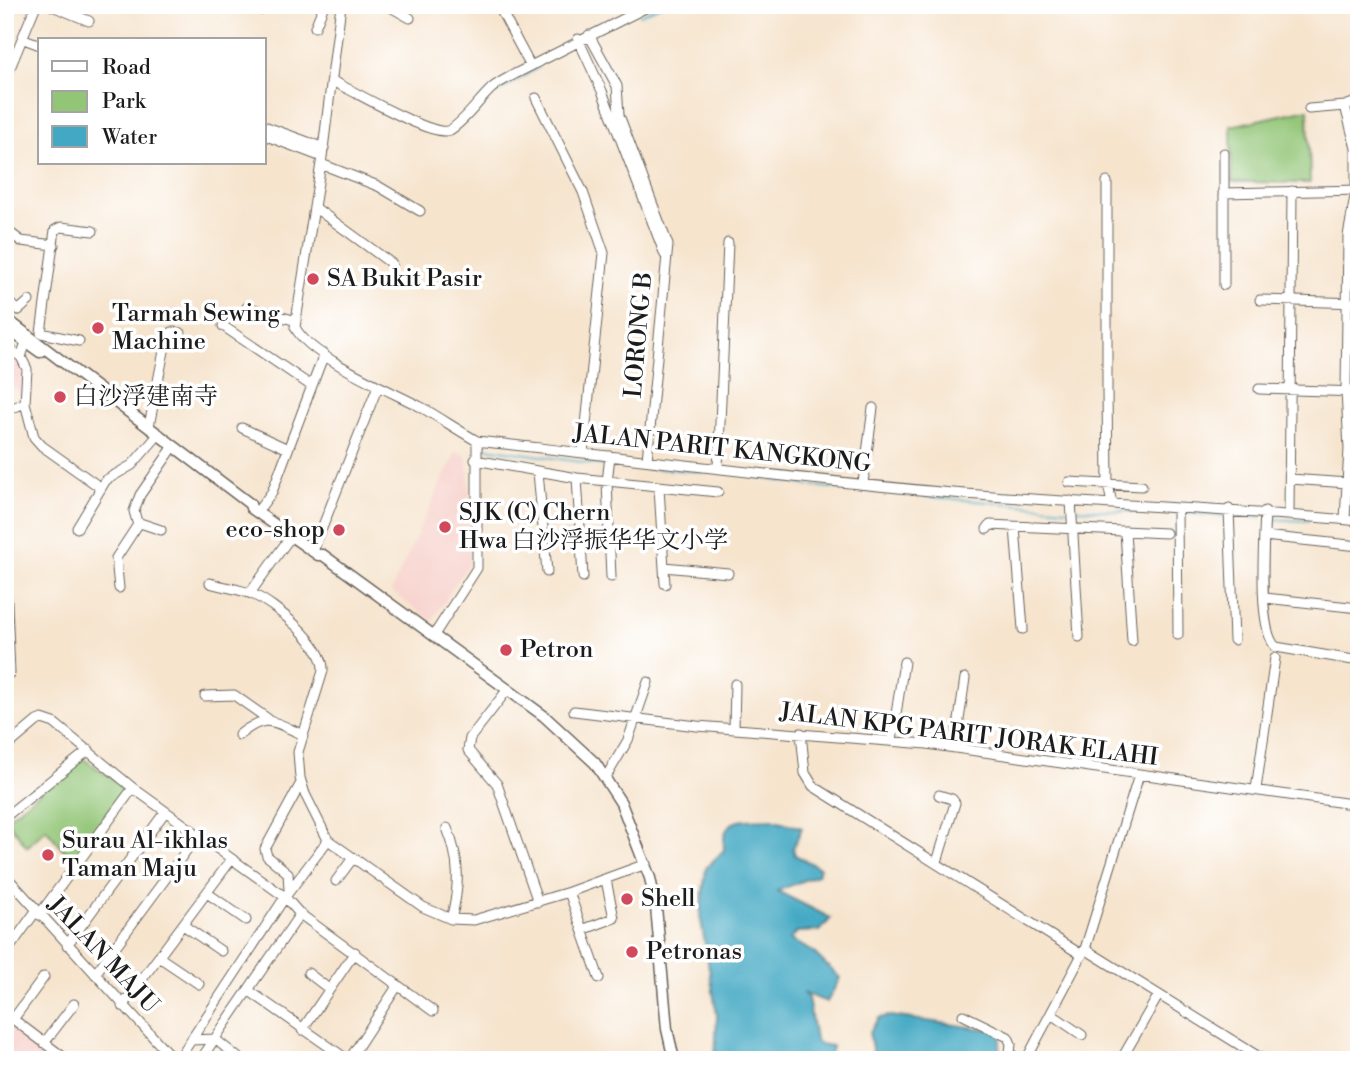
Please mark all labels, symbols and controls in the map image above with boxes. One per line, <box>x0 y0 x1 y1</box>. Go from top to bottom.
legend <box>38 38 266 164</box>
text: Road <box>102 55 151 81</box>
text: Park <box>102 89 147 115</box>
text: Water <box>101 125 157 151</box>
place label: SA Bukit Pasir <box>327 264 482 294</box>
marker: SA Bukit Pasir <box>305 271 321 287</box>
street label: LORONG B <box>619 271 659 399</box>
place label: Tarmah Sewing Machine <box>112 299 280 357</box>
marker: Tarmah Sewing Machine <box>90 320 106 336</box>
place label: 白沙浮建南寺 <box>74 382 218 412</box>
marker: 白沙浮建南寺 <box>52 389 68 405</box>
street label: JALAN PARIT KANGKONG <box>571 418 873 480</box>
place label: SJK (C) Chern Hwa 白沙浮振华华文小学 <box>459 498 728 556</box>
place label: eco-shop <box>226 515 325 545</box>
marker: SJK (C) Chern Hwa 白沙浮振华华文小学 <box>437 519 453 535</box>
marker: eco-shop <box>331 522 347 538</box>
place label: Petron <box>520 635 593 665</box>
marker: Petron <box>498 642 514 658</box>
street label: JALAN KPG PARIT JORAK ELAHI <box>777 697 1160 773</box>
place label: Surau Al-ikhlas Taman Maju <box>62 826 228 884</box>
marker: Surau Al-ikhlas Taman Maju <box>40 847 56 863</box>
place label: Shell <box>641 884 695 914</box>
street label: JALAN MAJU <box>41 890 165 1020</box>
marker: Shell <box>619 891 635 907</box>
place label: Petronas <box>646 937 742 967</box>
marker: Petronas <box>624 944 640 960</box>

